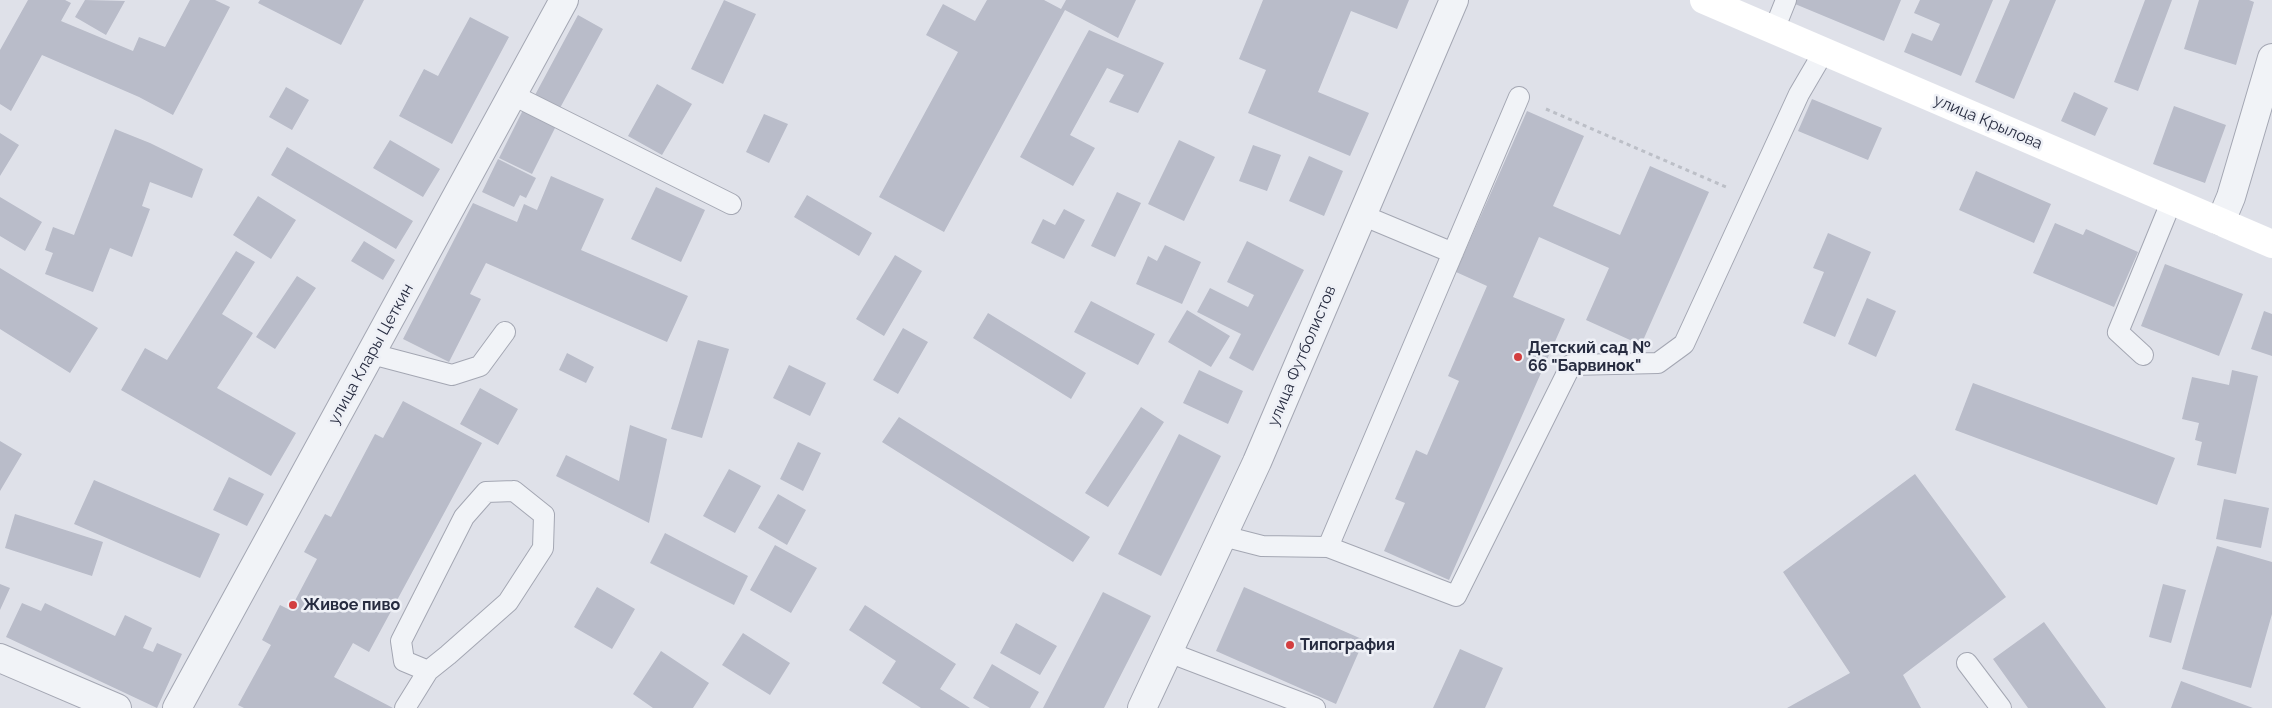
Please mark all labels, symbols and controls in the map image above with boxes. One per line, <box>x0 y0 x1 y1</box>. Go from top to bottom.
street label: улица Крылова <box>1931 90 2045 154</box>
street label: улица Клары Цеткин <box>324 280 418 428</box>
street label: улица Футболистов <box>1264 283 1340 429</box>
place label: Детский сад № 66 "Барвинок" <box>1528 338 1650 376</box>
marker: Детский сад № 66 "Барвинок" <box>1512 351 1524 363</box>
place label: Живое пиво <box>303 595 400 615</box>
marker: Живое пиво <box>287 599 299 611</box>
place label: Типография <box>1300 635 1395 655</box>
marker: Типография <box>1284 639 1296 651</box>

